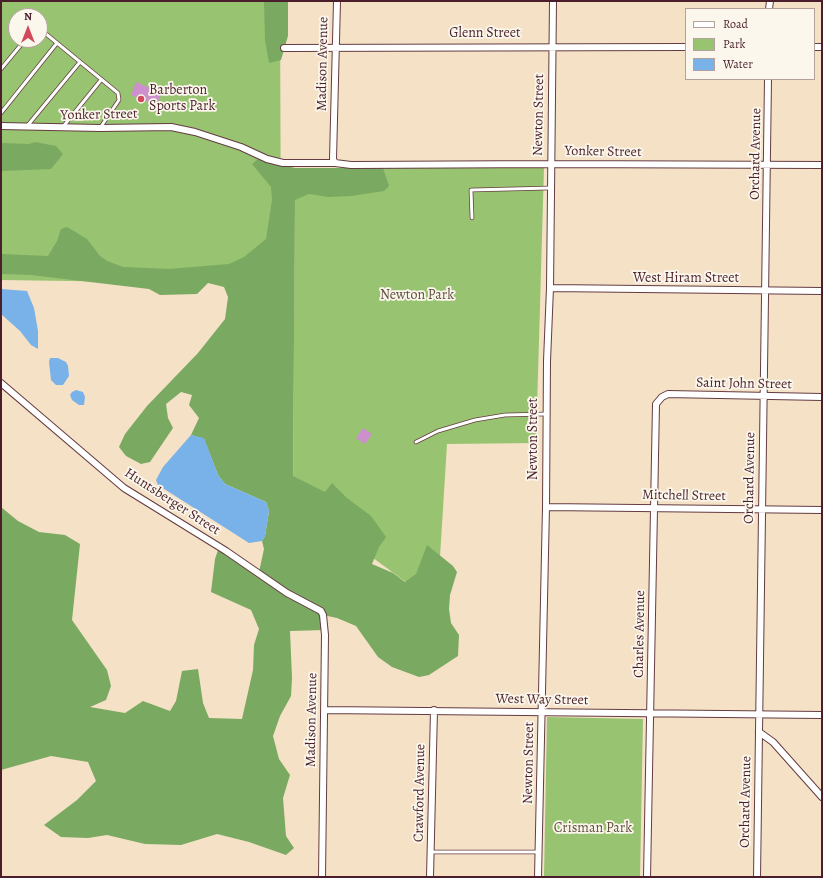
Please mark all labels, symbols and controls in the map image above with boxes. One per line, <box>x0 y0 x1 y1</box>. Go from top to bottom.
north arrow <box>8 8 48 48</box>
legend <box>685 8 815 80</box>
text: N <box>24 9 32 24</box>
text: Road <box>723 16 748 32</box>
street label: Madison Avenue <box>314 17 332 111</box>
street label: Glenn Street <box>449 26 521 42</box>
text: Park <box>723 36 746 52</box>
text: Water <box>723 56 753 72</box>
street label: Newton Street <box>530 74 548 156</box>
place label: Barberton Sports Park <box>149 83 215 116</box>
marker: Barberton Sports Park <box>136 94 146 104</box>
street label: Yonker Street <box>60 106 138 124</box>
street label: Orchard Avenue <box>747 108 765 200</box>
street label: Yonker Street <box>564 143 642 161</box>
street label: West Hiram Street <box>633 271 739 287</box>
park label: Newton Park <box>380 288 454 304</box>
street label: Saint John Street <box>696 375 792 393</box>
street label: Newton Street <box>526 398 542 480</box>
street label: Orchard Avenue <box>741 432 759 524</box>
street label: Huntsberger Street <box>121 465 223 539</box>
street label: Mitchell Street <box>642 487 726 505</box>
street label: Charles Avenue <box>631 590 649 678</box>
street label: Madison Avenue <box>303 673 321 767</box>
street label: West Way Street <box>495 691 589 709</box>
street label: Newton Street <box>520 722 538 804</box>
street label: Crawford Avenue <box>411 744 429 842</box>
street label: Orchard Avenue <box>737 756 755 848</box>
park label: Crisman Park <box>554 821 632 837</box>

